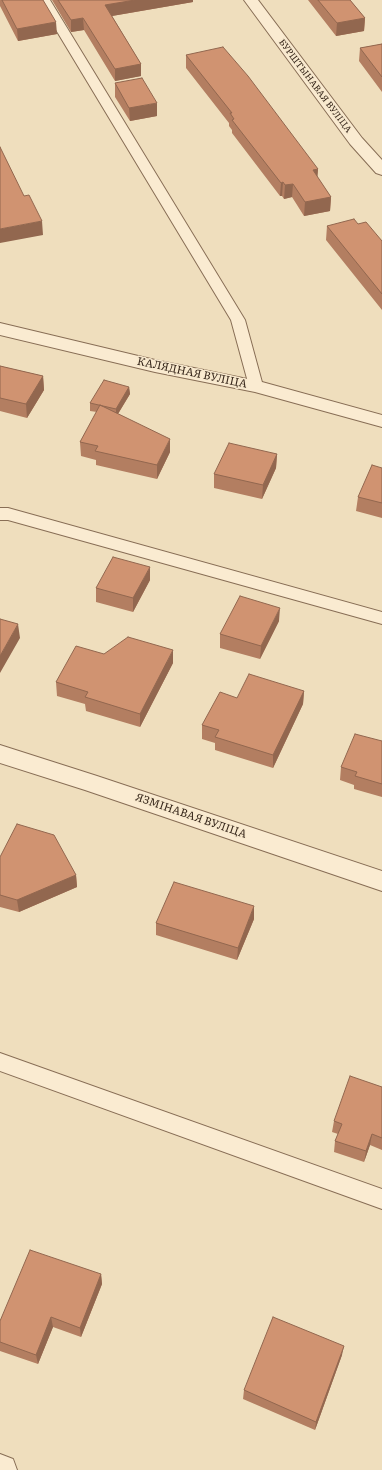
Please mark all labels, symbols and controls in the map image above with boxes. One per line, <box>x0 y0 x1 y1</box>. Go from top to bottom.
street label: БУРШТЫНАВАЯ ВУЛІЦА <box>276 37 354 135</box>
street label: КАЛЯДНАЯ ВУЛІЦА <box>136 355 248 391</box>
street label: ЯЗМІНАВАЯ ВУЛІЦА <box>134 791 248 841</box>

